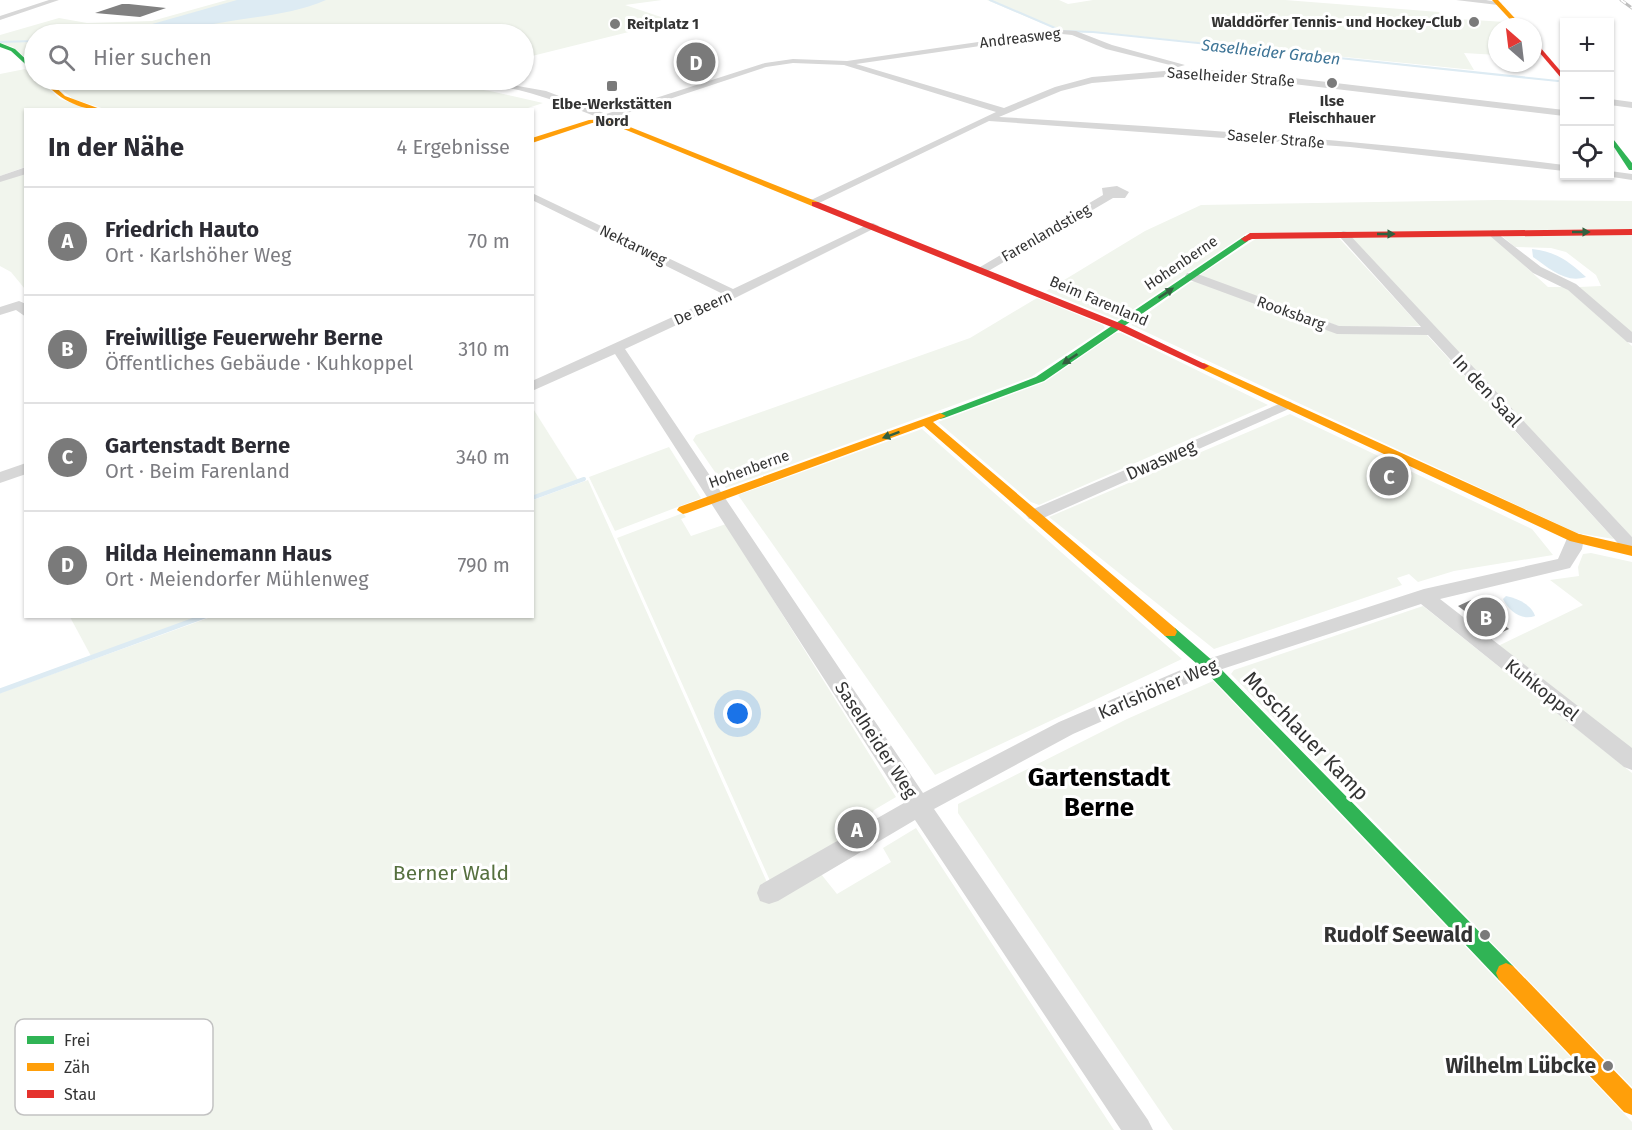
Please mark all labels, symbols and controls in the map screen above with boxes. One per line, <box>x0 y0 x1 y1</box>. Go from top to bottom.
place label: Walddörfer Tennis- und Hockey-Club <box>1211 13 1462 31</box>
place label: Reitplatz 1 <box>627 15 699 33</box>
marker: Walddörfer Tennis- und Hockey-Club <box>1467 15 1481 29</box>
marker: Reitplatz 1 <box>608 17 622 31</box>
north arrow <box>1488 18 1542 72</box>
map controls <box>1560 18 1614 180</box>
button: + <box>1560 18 1614 72</box>
search box <box>24 24 534 90</box>
street label: Andreasweg <box>979 24 1062 52</box>
water label: Saselheider Graben <box>1200 35 1341 69</box>
pin: D <box>676 40 716 84</box>
icon: search <box>45 41 78 74</box>
text: Hier suchen <box>93 44 212 71</box>
street label: Saselheider Straße <box>1167 64 1295 90</box>
button: − <box>1560 72 1614 126</box>
marker: Ilse Fleischhauer <box>1325 76 1339 90</box>
marker: Elbe-Werkstätten Nord <box>605 79 619 93</box>
place label: Ilse Fleischhauer <box>1289 92 1376 127</box>
place label: Elbe-Werkstätten Nord <box>552 95 672 130</box>
street label: Saseler Straße <box>1227 126 1325 152</box>
button: locate <box>1560 126 1614 180</box>
text: In der Nähe <box>48 132 184 163</box>
text: 4 Ergebnisse <box>397 135 510 159</box>
street label: Farenlandstieg <box>998 200 1094 266</box>
text: Friedrich Hauto <box>105 216 259 243</box>
street label: Nektarweg <box>597 221 670 269</box>
one-way arrow <box>1571 228 1590 237</box>
text: A <box>62 229 73 253</box>
text: 70 m <box>468 229 510 253</box>
one-way arrow <box>1376 229 1395 239</box>
street label: Hohenberne <box>1141 232 1221 294</box>
text: Ort · Karlshöher Weg <box>105 243 291 267</box>
street label: Beim Farenland <box>1047 272 1151 330</box>
street label: De Beern <box>671 287 735 329</box>
one-way arrow <box>1158 287 1174 299</box>
street label: Rooksbarg <box>1254 292 1328 334</box>
text: Freiwillige Feuerwehr Berne <box>105 324 383 351</box>
text: B <box>61 337 74 361</box>
text: 310 m <box>458 337 510 361</box>
street label: In den Saal <box>1448 350 1526 432</box>
text: Öffentliches Gebäude · Kuhkoppel <box>105 351 413 375</box>
one-way arrow <box>1062 353 1078 365</box>
one-way arrow <box>882 430 900 440</box>
text: Gartenstadt Berne <box>105 432 290 459</box>
street label: Dwasweg <box>1123 435 1200 485</box>
text: C <box>62 445 73 469</box>
text: 340 m <box>456 445 510 469</box>
street label: Hohenberne <box>706 446 792 492</box>
pin: C <box>1370 454 1408 498</box>
text: Ort · Beim Farenland <box>105 459 290 483</box>
text: Hilda Heinemann Haus <box>105 540 332 567</box>
text: D <box>61 553 74 577</box>
text: 790 m <box>457 553 510 577</box>
text: Ort · Meiendorfer Mühlenweg <box>105 567 369 591</box>
pin: B <box>1466 594 1506 640</box>
street label: Karlshöher Weg <box>1095 654 1222 724</box>
street label: Kuhkoppel <box>1501 654 1583 726</box>
street label: Moschlauer Kamp <box>1238 666 1374 806</box>
street label: Saselheider Weg <box>830 678 922 803</box>
your location <box>723 699 752 728</box>
district label: Gartenstadt Berne <box>1028 762 1171 823</box>
pin: A <box>838 806 876 852</box>
park label: Berner Wald <box>393 860 509 886</box>
place label: Rudolf Seewald <box>1324 922 1473 948</box>
marker: Rudolf Seewald <box>1478 928 1492 942</box>
legend <box>15 1019 213 1115</box>
text: Frei <box>64 1031 90 1050</box>
place label: Wilhelm Lübcke <box>1445 1053 1596 1079</box>
text: Zäh <box>64 1058 90 1077</box>
marker: Wilhelm Lübcke <box>1601 1059 1615 1073</box>
text: Stau <box>64 1085 96 1104</box>

